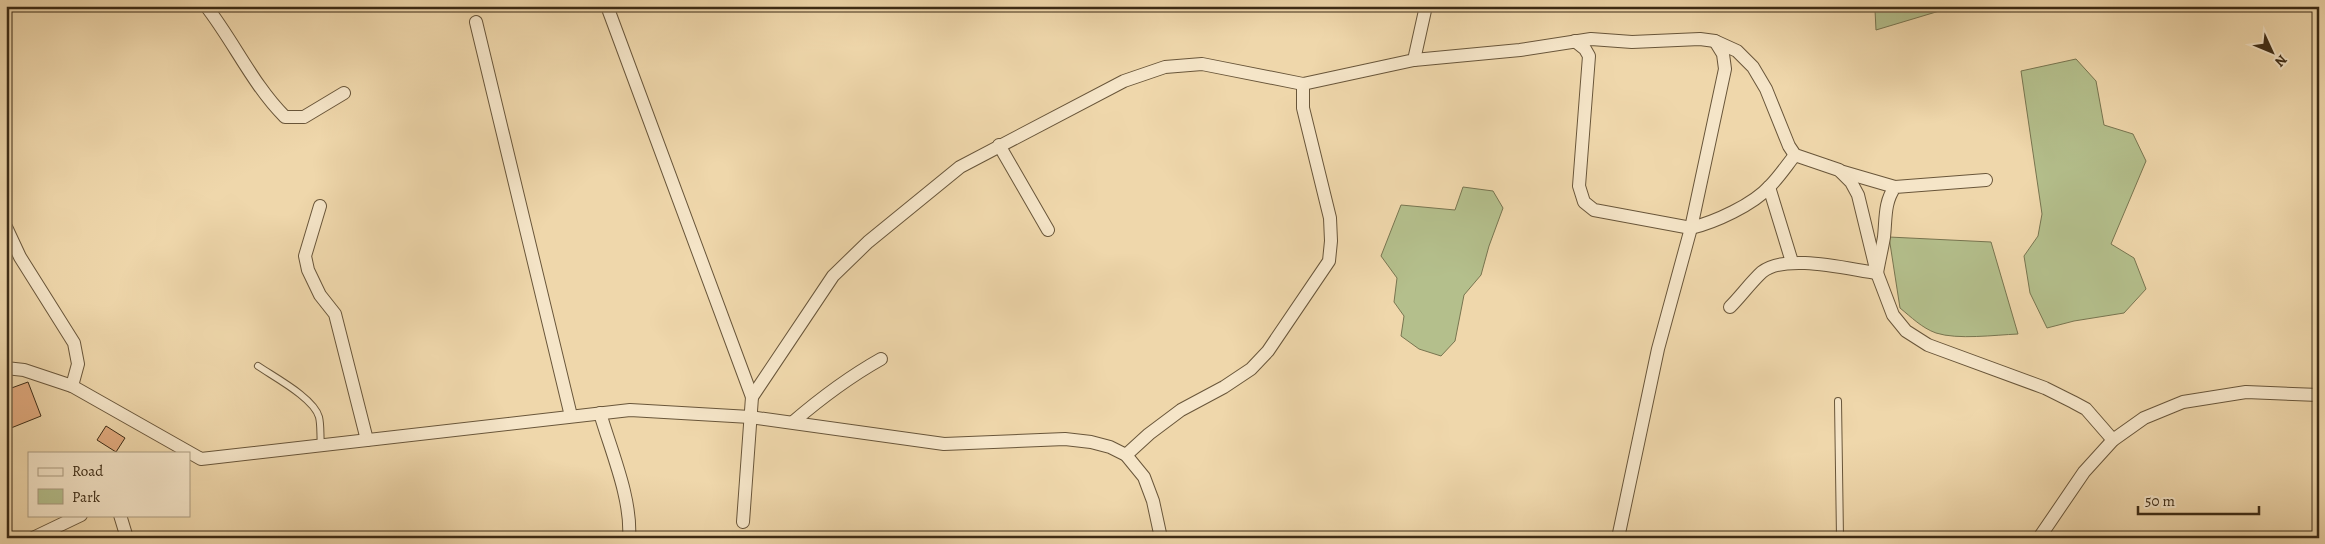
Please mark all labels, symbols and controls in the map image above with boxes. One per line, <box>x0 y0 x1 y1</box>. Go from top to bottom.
north arrow <box>2248 28 2298 78</box>
text: N <box>2271 50 2291 71</box>
legend <box>28 452 190 516</box>
text: Road <box>72 461 104 481</box>
scale bar <box>2138 484 2259 516</box>
text: Park <box>72 487 101 507</box>
text: 50 m <box>2145 491 2175 511</box>

